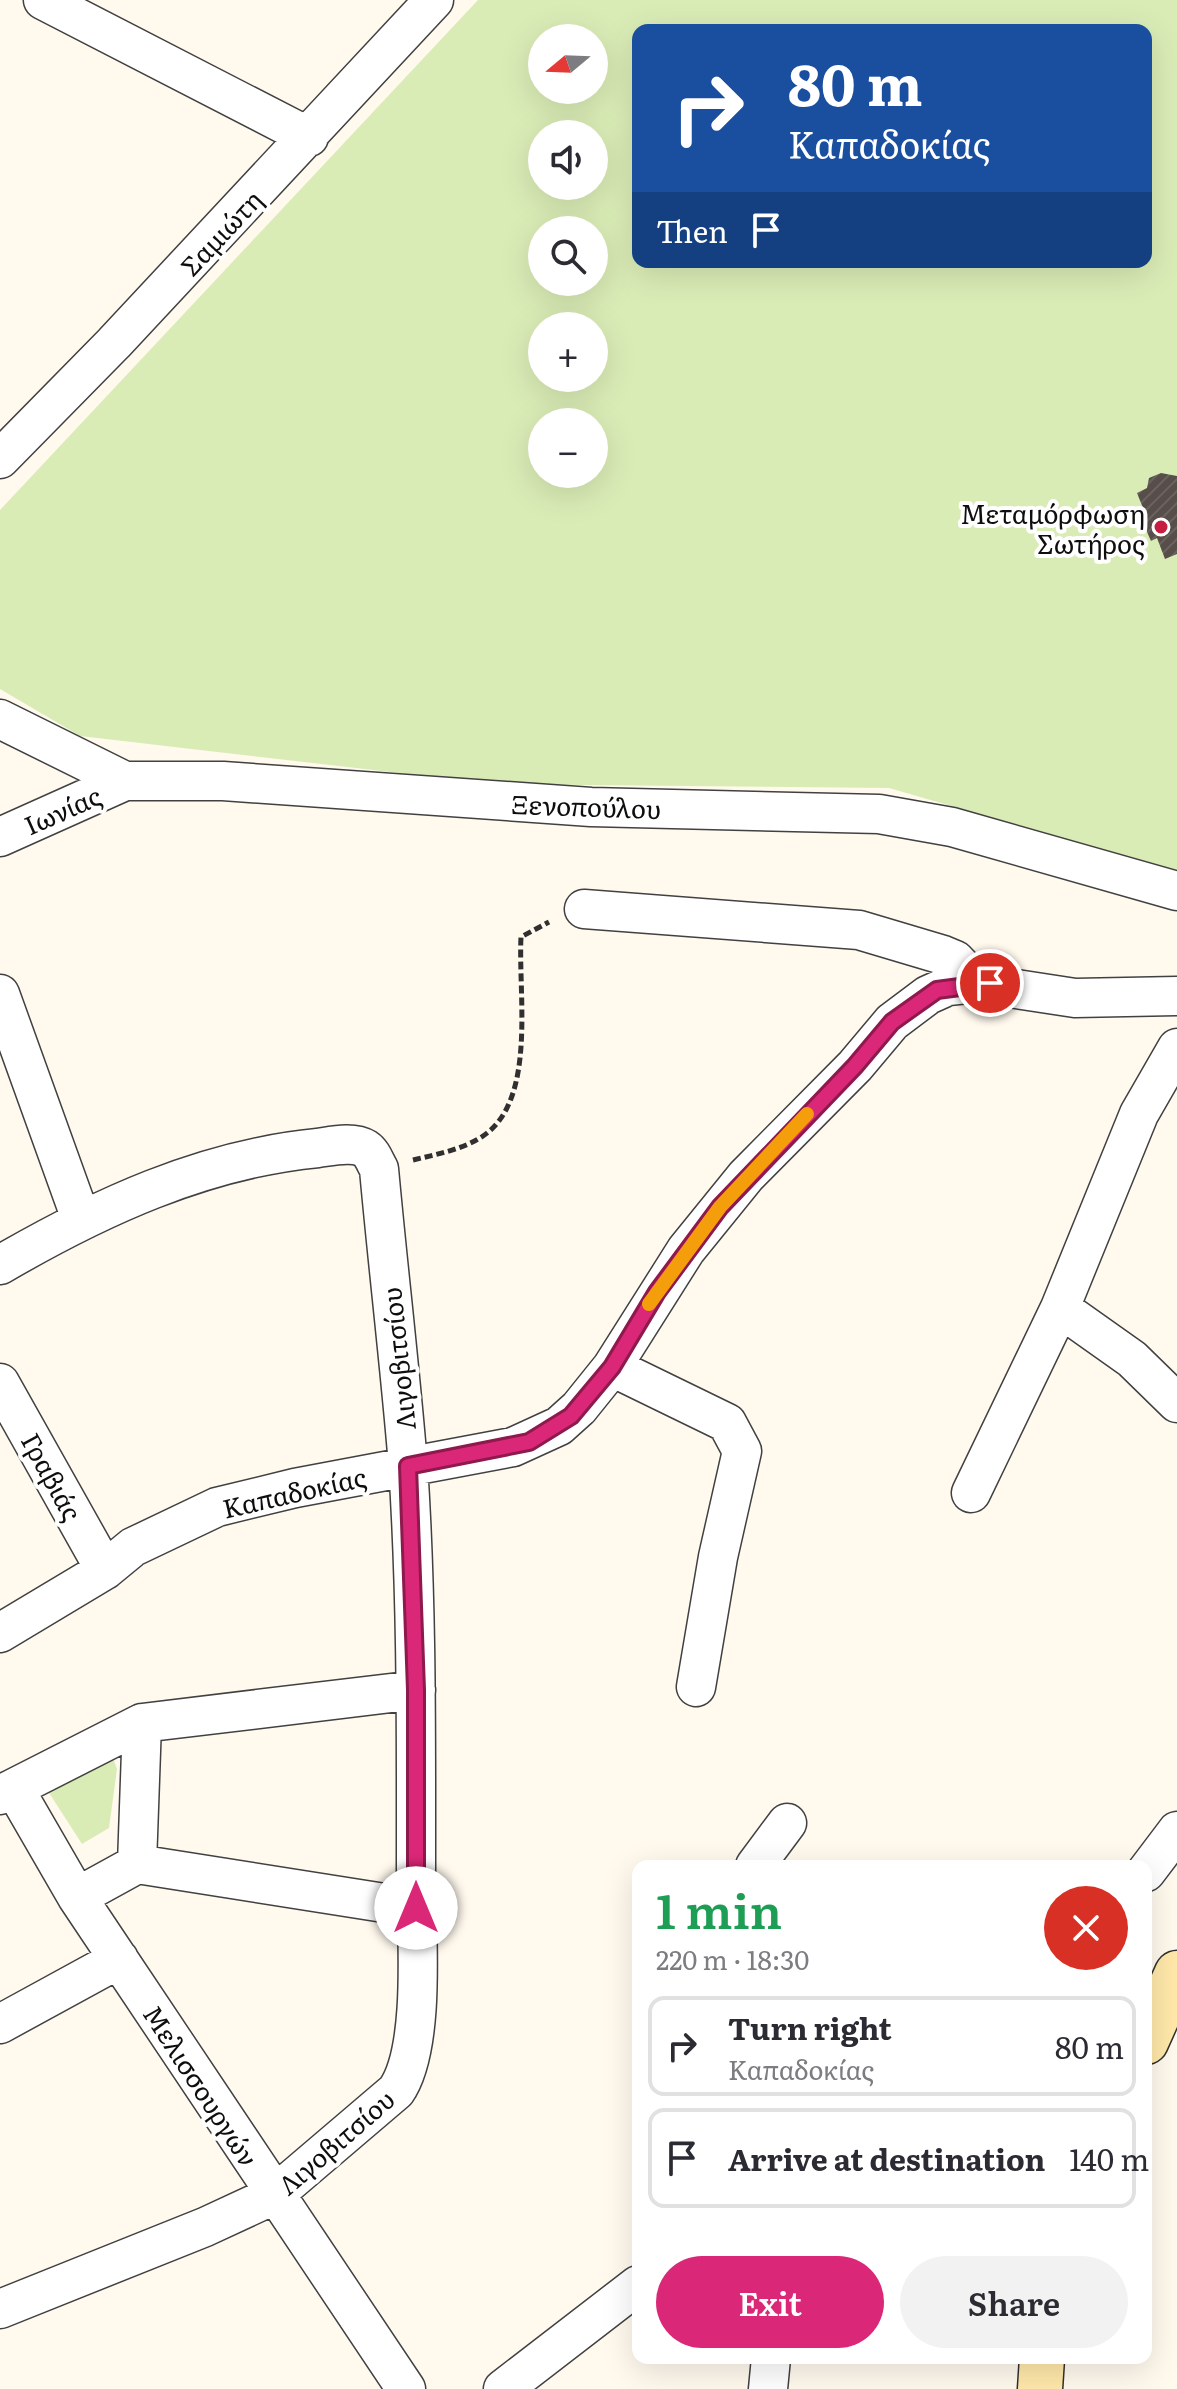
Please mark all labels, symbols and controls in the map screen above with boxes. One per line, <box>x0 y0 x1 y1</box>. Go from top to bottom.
north arrow <box>528 24 608 104</box>
map controls <box>528 24 608 488</box>
text: 80 m <box>788 40 923 123</box>
icon: right <box>656 56 760 160</box>
text: Καπαδοκίας <box>788 116 990 169</box>
button: sound <box>528 120 608 200</box>
street label: Σαμιώτη <box>170 180 270 284</box>
text: Then <box>656 208 728 252</box>
icon: arrive <box>744 208 788 252</box>
button: search <box>528 216 608 296</box>
button: + <box>528 312 608 392</box>
button: − <box>528 408 608 488</box>
place label: Μεταμόρφωση Σωτήρος <box>960 493 1145 562</box>
marker: Μεταμόρφωση Σωτήρος <box>1152 518 1170 536</box>
street label: Ιωνίας <box>17 775 107 843</box>
street label: Ξενοπούλου <box>510 783 662 827</box>
pin <box>956 949 1024 1017</box>
icon: arrive <box>968 961 1012 1005</box>
street label: Λιγοβιτσίου <box>370 1286 424 1432</box>
street label: Γραβιάς <box>13 1425 93 1527</box>
street label: Καπαδοκίας <box>218 1456 370 1526</box>
position arrow <box>374 1866 458 1950</box>
text: 1 min <box>656 1873 782 1944</box>
button: close <box>1044 1886 1128 1970</box>
text: 220 m · 18:30 <box>656 1939 809 1978</box>
street label: Μελισσουργών <box>135 1997 269 2173</box>
text: Turn right <box>728 2005 892 2049</box>
icon: right <box>660 2024 704 2068</box>
text: 80 m <box>1055 2024 1124 2068</box>
text: Καπαδοκίας <box>728 2049 874 2088</box>
street label: Λιγοβιτσίου <box>268 2079 402 2203</box>
icon: arrive <box>660 2136 704 2180</box>
text: Arrive at destination <box>728 2136 1045 2180</box>
text: 140 m <box>1069 2136 1149 2180</box>
button: Exit <box>656 2256 884 2348</box>
button: Share <box>900 2256 1128 2348</box>

